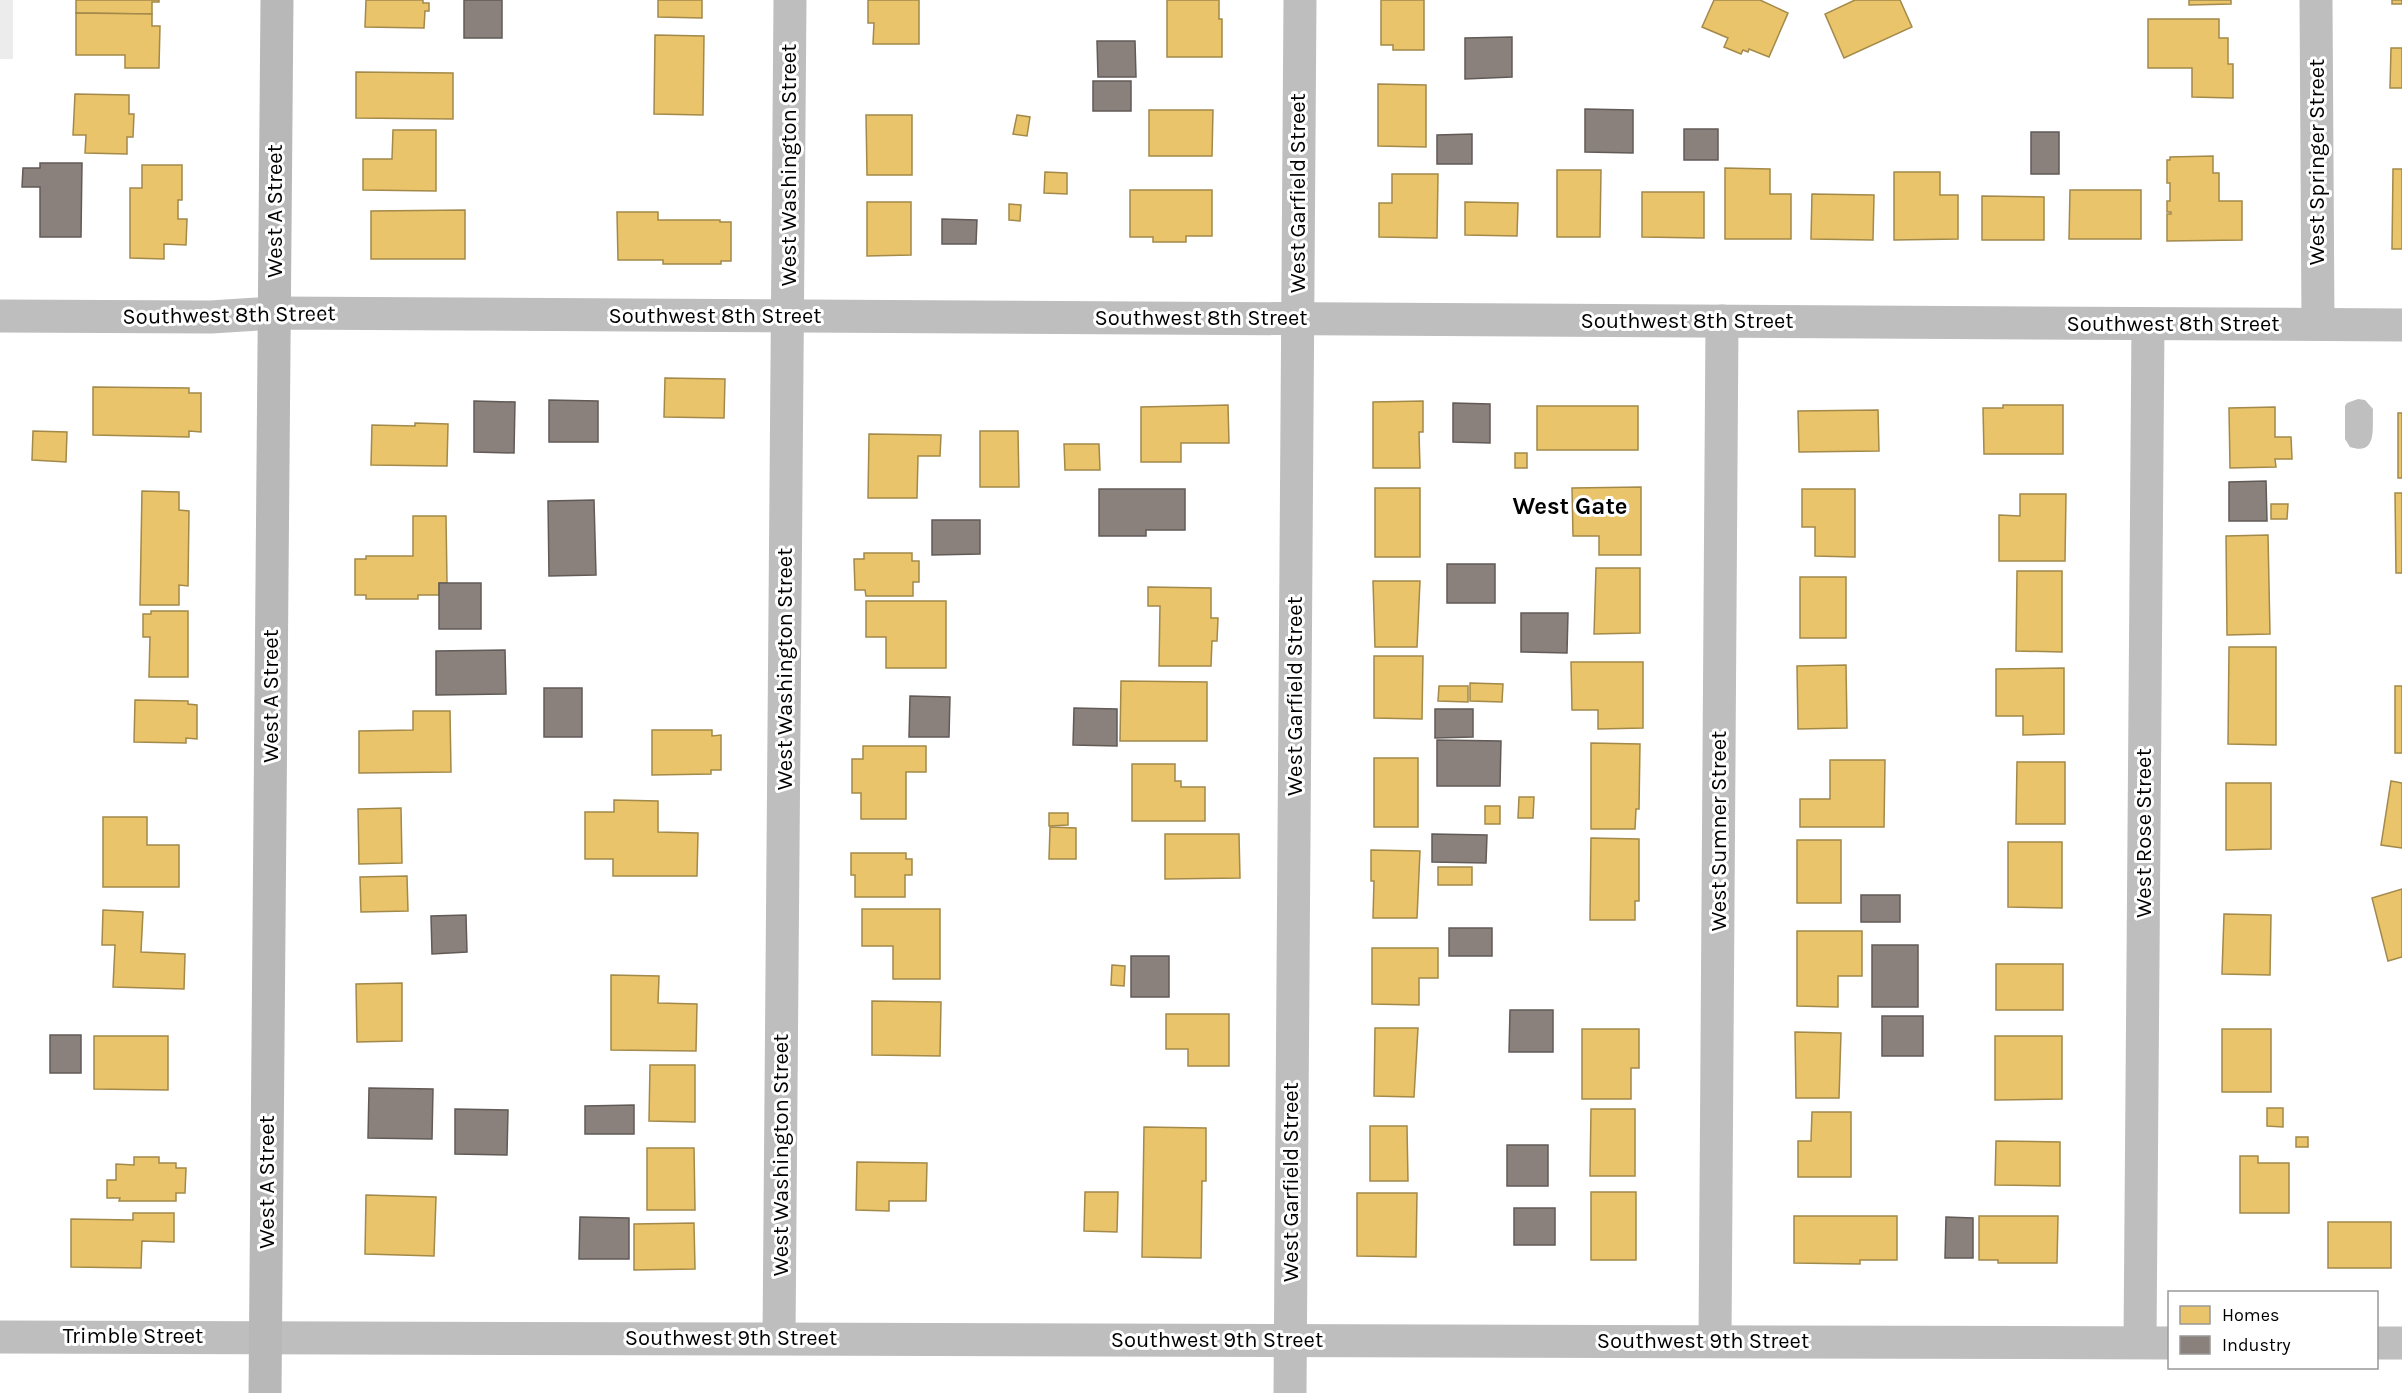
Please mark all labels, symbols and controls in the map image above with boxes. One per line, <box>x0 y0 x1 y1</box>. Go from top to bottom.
street label: West Washington Street <box>776 44 802 286</box>
street label: West Springer Street <box>2304 59 2330 265</box>
street label: West Garfield Street <box>1285 93 1311 293</box>
street label: West A Street <box>262 144 288 278</box>
street label: Southwest 8th Street <box>122 300 336 330</box>
street label: Southwest 8th Street <box>608 303 822 329</box>
street label: Southwest 8th Street <box>1094 305 1308 331</box>
street label: Southwest 8th Street <box>1580 308 1794 334</box>
street label: Southwest 8th Street <box>2066 311 2280 337</box>
district label: West Gate <box>1512 492 1628 520</box>
street label: West Washington Street <box>772 548 798 790</box>
street label: West Garfield Street <box>1282 596 1308 796</box>
street label: West A Street <box>258 629 284 763</box>
street label: West Sumner Street <box>1706 731 1732 931</box>
street label: West Rose Street <box>2131 748 2157 918</box>
street label: West Washington Street <box>768 1034 794 1276</box>
street label: West Garfield Street <box>1278 1082 1304 1282</box>
street label: West A Street <box>254 1115 280 1249</box>
legend <box>2168 1291 2378 1369</box>
text: Homes <box>2222 1304 2279 1326</box>
street label: Trimble Street <box>63 1323 203 1349</box>
street label: Southwest 9th Street <box>625 1325 837 1351</box>
street label: Southwest 9th Street <box>1111 1327 1323 1353</box>
street label: Southwest 9th Street <box>1597 1328 1809 1354</box>
text: Industry <box>2222 1334 2291 1356</box>

